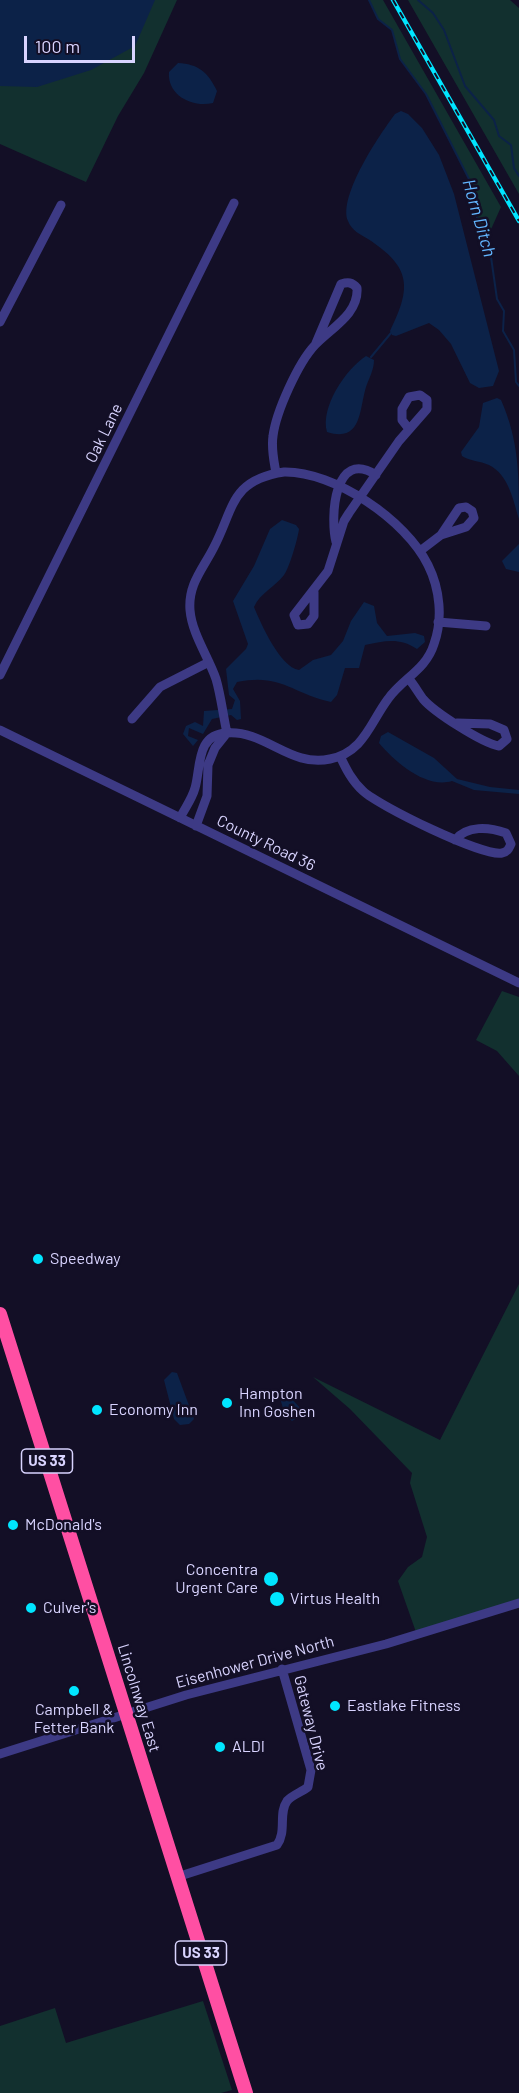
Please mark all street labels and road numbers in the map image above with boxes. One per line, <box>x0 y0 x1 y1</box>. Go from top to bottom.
street label: Oak Lane <box>81 400 127 466</box>
street label: County Road 36 <box>214 811 318 875</box>
road number: US 33 <box>22 1449 72 1473</box>
street label: Eisenhower Drive North <box>174 1632 336 1692</box>
street label: Lincolnway East <box>113 1642 165 1754</box>
street label: Gateway Drive <box>290 1673 332 1773</box>
road number: US 33 <box>176 1941 226 1965</box>

